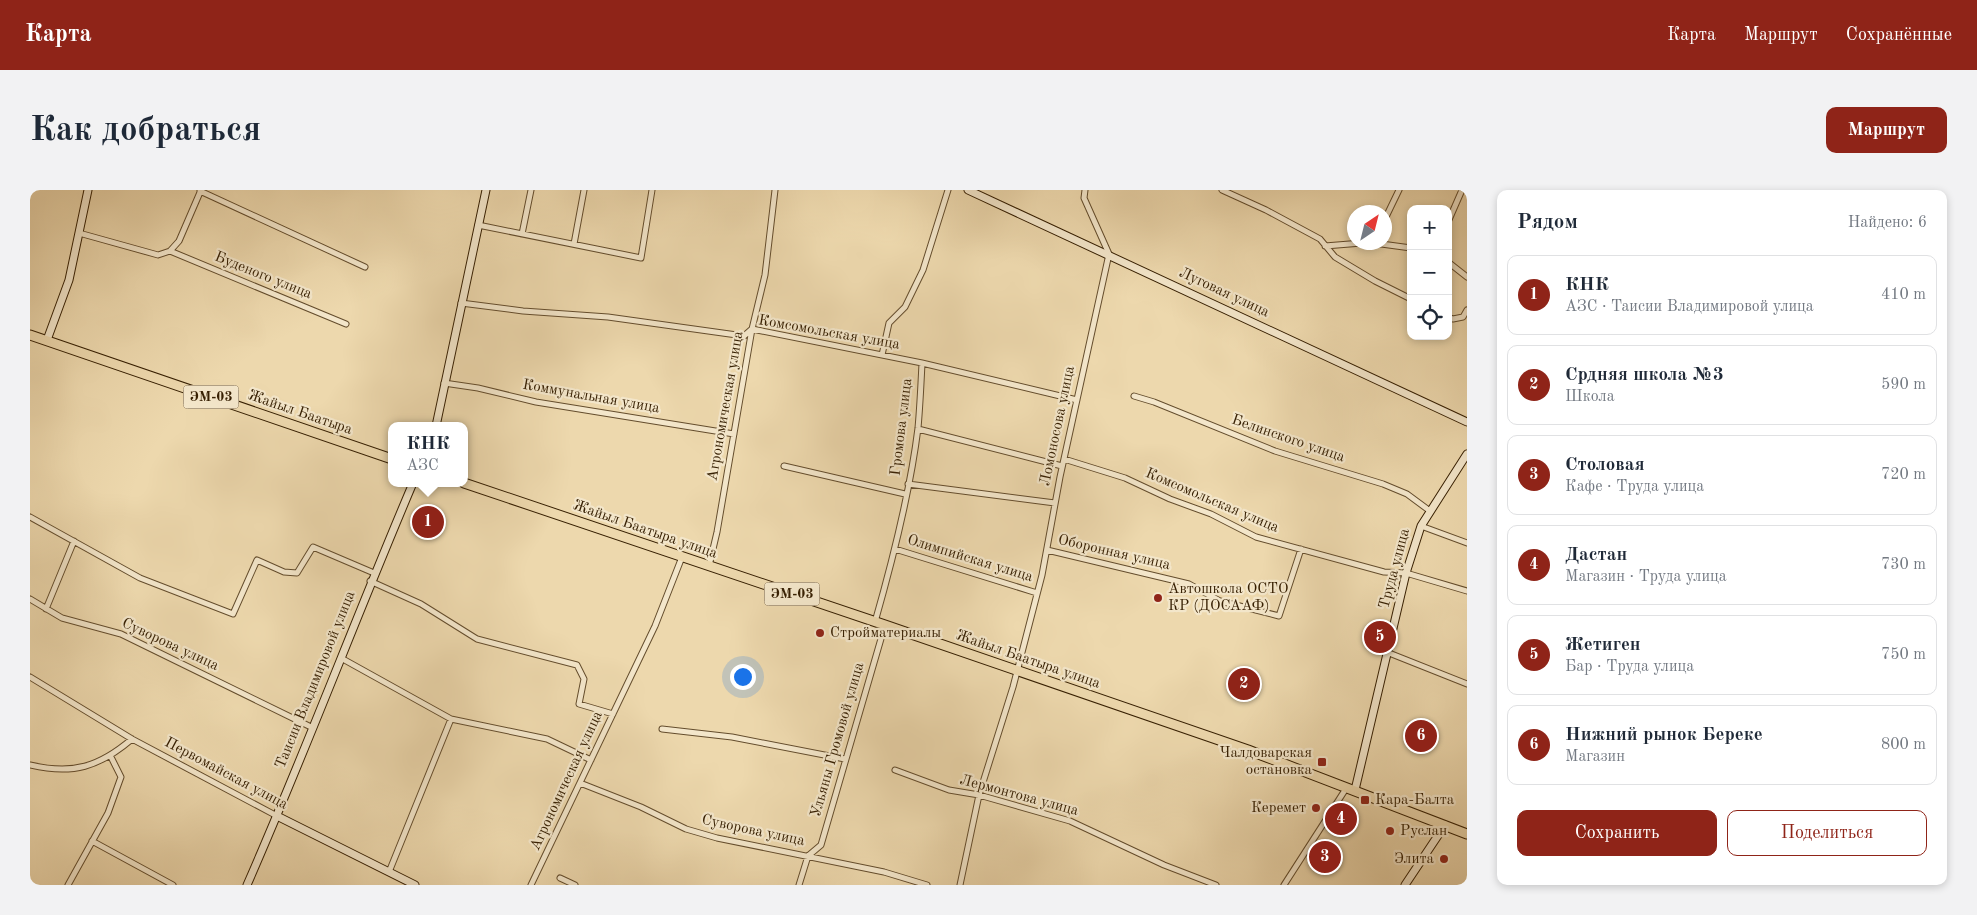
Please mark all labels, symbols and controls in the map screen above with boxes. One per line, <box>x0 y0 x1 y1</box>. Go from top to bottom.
text: Карта <box>25 23 92 47</box>
text: Карта <box>1667 26 1716 44</box>
text: Маршрут <box>1744 26 1818 44</box>
text: Сохранённые <box>1846 26 1952 44</box>
button: Маршрут <box>1826 107 1947 153</box>
text: Как добраться <box>30 113 261 148</box>
north arrow <box>1347 205 1392 250</box>
map controls <box>1407 205 1452 340</box>
button: + <box>1407 205 1452 250</box>
text: Рядом <box>1517 212 1578 233</box>
text: Найдено: 6 <box>1848 215 1927 231</box>
street label: Буденого улица <box>212 250 314 303</box>
button: − <box>1407 250 1452 295</box>
street label: Луговая улица <box>1177 266 1272 321</box>
text: КНК <box>1565 276 1609 295</box>
text: 1 <box>1529 287 1539 303</box>
text: 410 m <box>1881 287 1926 303</box>
button: locate <box>1407 295 1452 340</box>
text: АЗС · Таисии Владимировой улица <box>1565 299 1814 315</box>
street label: Комсомольская улица <box>757 313 902 353</box>
street label: Агрономическая улица <box>705 329 747 482</box>
street label: Ломоносова улица <box>1038 364 1078 487</box>
text: Срдняя школа №3 <box>1565 366 1724 385</box>
street label: Громова улица <box>889 377 916 477</box>
text: 2 <box>1529 377 1539 393</box>
text: 590 m <box>1881 377 1926 393</box>
street label: Коммунальная улица <box>521 378 661 417</box>
road number: ЭМ-03 <box>184 386 238 408</box>
street label: Жайыл Баатыра <box>246 388 355 438</box>
text: Школа <box>1565 389 1615 405</box>
street label: Белинского улица <box>1229 413 1347 466</box>
popup <box>388 422 468 487</box>
text: КНК <box>406 435 450 454</box>
text: Столовая <box>1565 456 1645 475</box>
text: АЗС <box>406 458 439 474</box>
street label: Комсомольская улица <box>1143 466 1281 536</box>
text: 3 <box>1529 467 1539 483</box>
text: 720 m <box>1881 467 1926 483</box>
text: Кафе · Труда улица <box>1565 479 1704 495</box>
street label: Жайыл Баатыра улица <box>571 498 720 562</box>
pin: 1 <box>412 503 444 541</box>
street label: Труда улица <box>1377 527 1413 611</box>
street label: Олимпийская улица <box>905 533 1035 585</box>
street label: Оборонная улица <box>1056 533 1172 573</box>
text: Дастан <box>1565 546 1627 565</box>
text: 4 <box>1529 557 1539 573</box>
text: 730 m <box>1881 557 1926 573</box>
text: Магазин · Труда улица <box>1565 569 1727 585</box>
road number: ЭМ-03 <box>764 582 820 606</box>
place label: Автошкола ОСТО КР (ДОСААФ) <box>1168 582 1289 614</box>
street label: Таисии Владимировой улица <box>273 588 359 771</box>
marker: Автошкола ОСТО КР (ДОСААФ) <box>1152 592 1164 604</box>
street label: Суворова улица <box>119 616 221 674</box>
pin: 5 <box>1364 618 1396 656</box>
place label: Стройматериалы <box>830 626 941 641</box>
marker: Стройматериалы <box>814 627 826 639</box>
street label: Жайыл Баатыра улица <box>954 628 1103 692</box>
text: Жетиген <box>1565 636 1641 655</box>
text: 5 <box>1529 647 1539 663</box>
text: 750 m <box>1881 647 1926 663</box>
text: Бар · Труда улица <box>1565 659 1694 675</box>
street label: Ульяны Громовой улица <box>809 660 867 819</box>
your location <box>730 664 756 690</box>
pin: 2 <box>1228 665 1260 703</box>
street label: Агрономическая улица <box>528 708 606 853</box>
pin: 6 <box>1405 717 1437 755</box>
text: Нижний рынок Береке <box>1565 726 1763 745</box>
street label: Первомайская улица <box>162 735 291 813</box>
text: 6 <box>1529 737 1539 753</box>
text: 800 m <box>1881 737 1926 753</box>
place label: Чалдоварская остановка <box>1220 746 1313 778</box>
text: Магазин <box>1565 749 1625 765</box>
marker: Чалдоварская остановка <box>1316 756 1328 768</box>
street label: Лермонтова улица <box>958 773 1081 819</box>
place label: Кара-Балта <box>1375 793 1455 808</box>
marker: Кара-Балта <box>1359 794 1371 806</box>
pin: 4 <box>1325 800 1357 838</box>
place label: Керемет <box>1251 801 1306 816</box>
marker: Керемет <box>1310 802 1322 814</box>
button: Сохранить <box>1517 810 1717 856</box>
button: Поделиться <box>1727 810 1927 856</box>
street label: Суворова улица <box>700 813 807 849</box>
place label: Руслан <box>1400 824 1447 839</box>
marker: Руслан <box>1384 825 1396 837</box>
pin: 3 <box>1309 838 1341 876</box>
place label: Элита <box>1394 852 1435 867</box>
marker: Элита <box>1438 853 1450 865</box>

